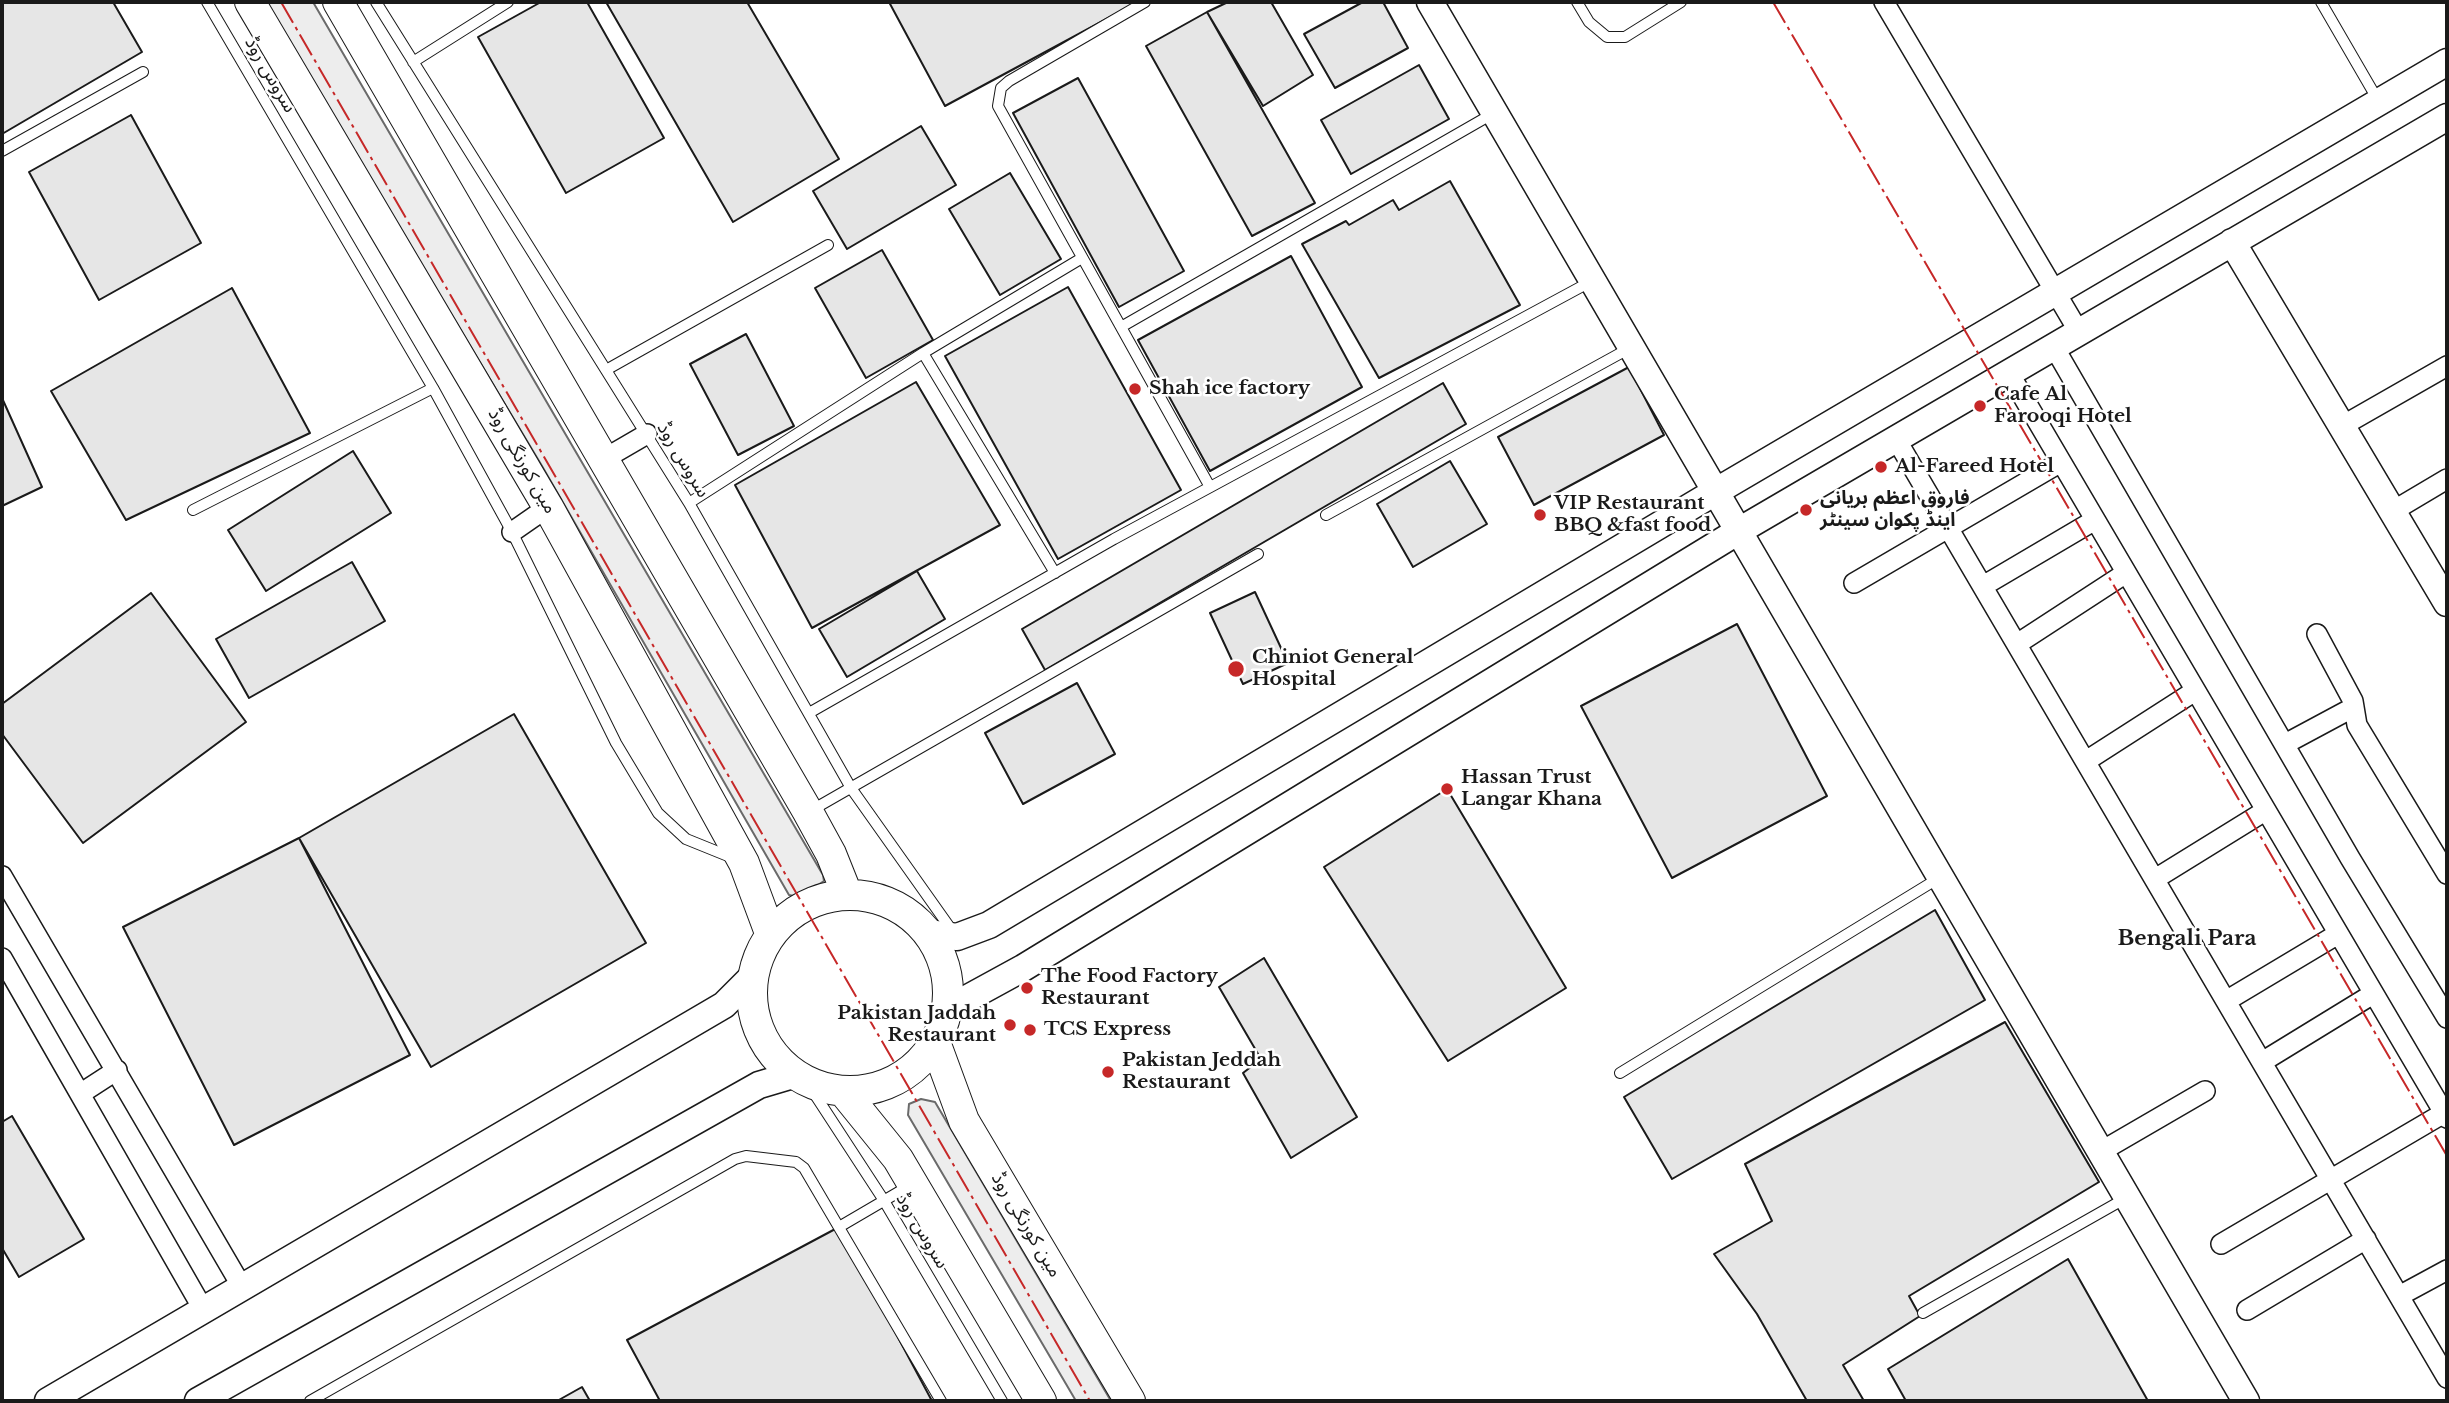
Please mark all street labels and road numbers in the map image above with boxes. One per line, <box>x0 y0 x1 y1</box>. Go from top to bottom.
street label: سروس روڈ <box>239 33 301 117</box>
street label: مین کورنگی روڈ <box>483 404 561 518</box>
street label: سروس روڈ <box>652 418 714 502</box>
street label: مین کورنگی روڈ <box>986 1168 1066 1282</box>
street label: سروس روڈ <box>891 1189 953 1273</box>

